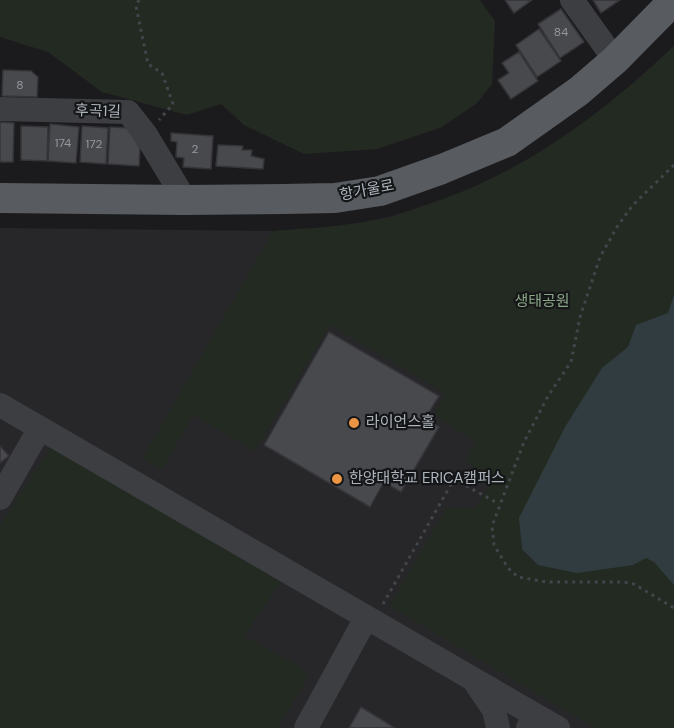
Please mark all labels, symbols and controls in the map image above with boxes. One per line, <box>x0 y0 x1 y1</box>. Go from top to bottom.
house number: 84 <box>554 26 568 40</box>
house number: 8 <box>16 79 24 93</box>
street label: 후곡1길 <box>75 102 121 122</box>
house number: 174 <box>55 137 71 151</box>
house number: 172 <box>86 138 102 152</box>
house number: 2 <box>192 143 198 157</box>
street label: 항가울로 <box>338 177 396 205</box>
park label: 생태공원 <box>514 293 570 311</box>
place label: 라이언스홀 <box>366 414 435 432</box>
marker: 라이언스홀 <box>347 416 361 430</box>
place label: 한양대학교 ERICA캠퍼스 <box>349 470 505 488</box>
marker: 한양대학교 ERICA캠퍼스 <box>330 472 344 486</box>

